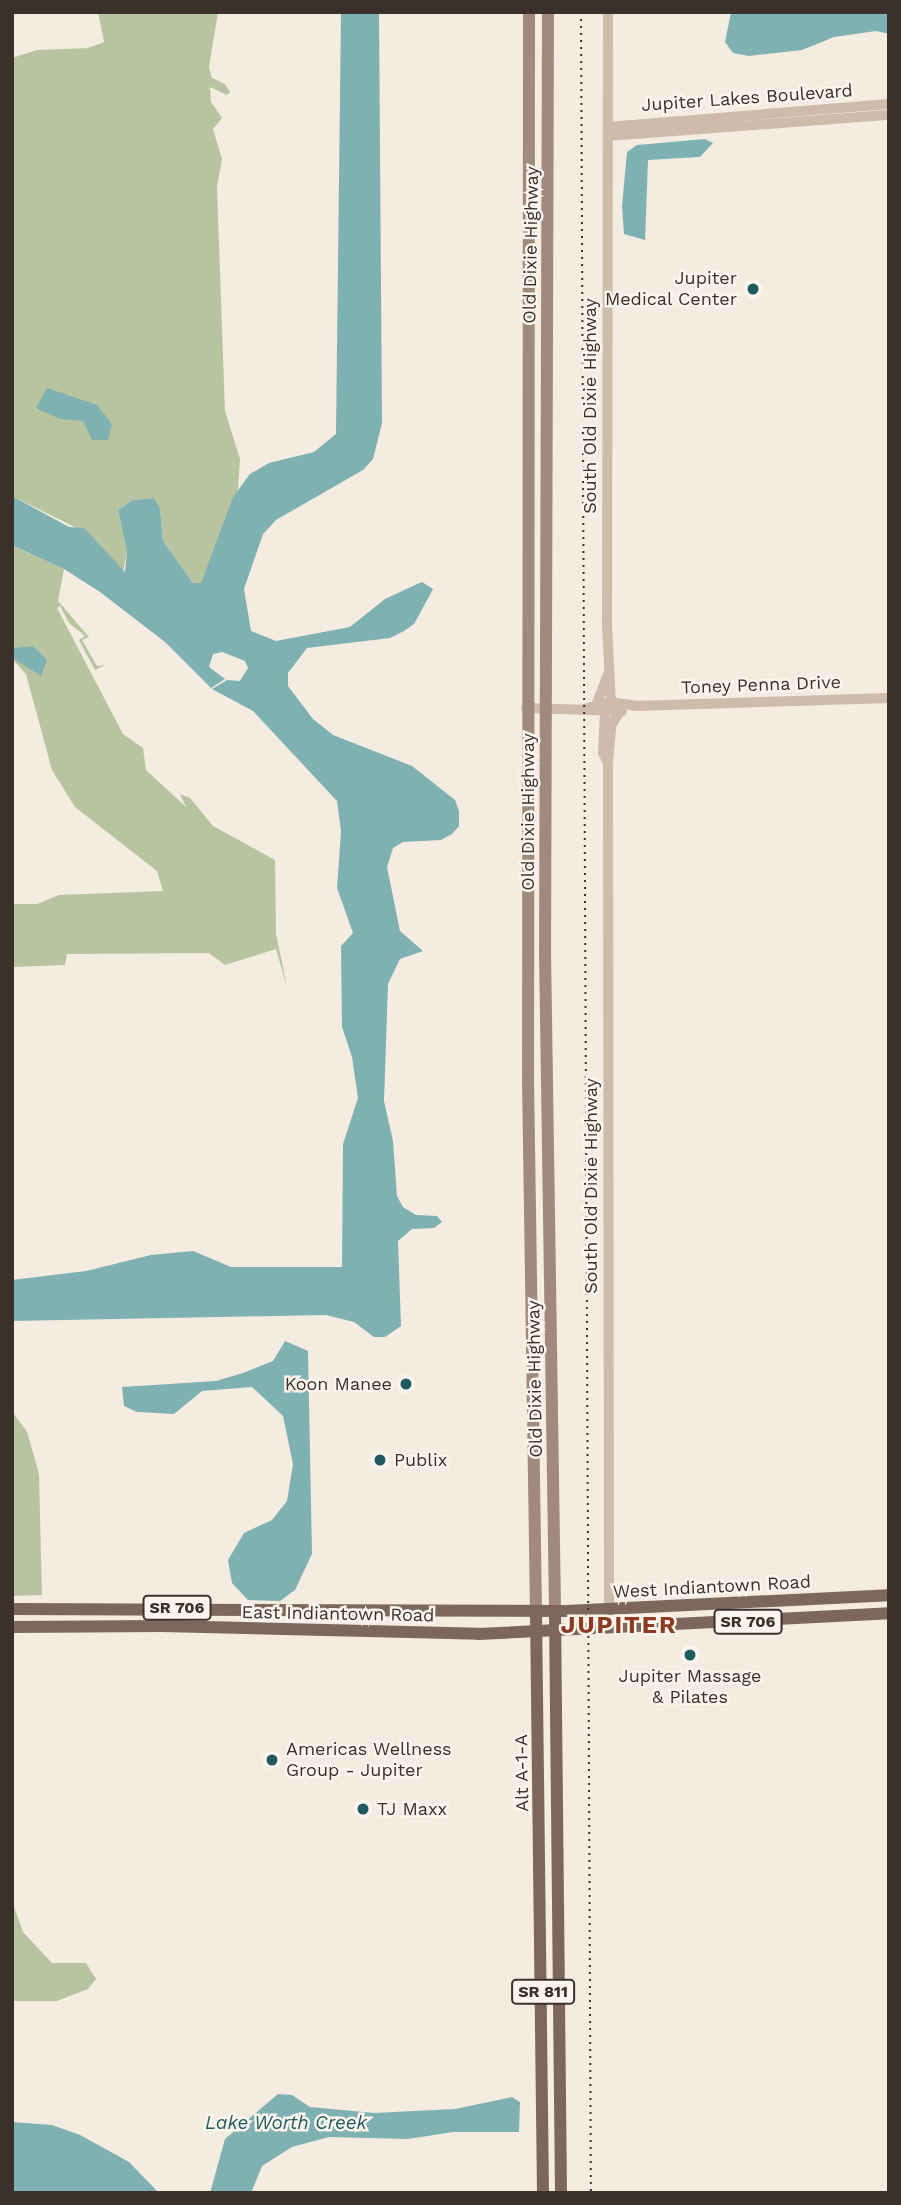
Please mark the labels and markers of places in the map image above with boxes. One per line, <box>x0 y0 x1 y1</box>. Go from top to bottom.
place label: Jupiter Medical Center <box>604 268 737 310</box>
marker: Jupiter Medical Center <box>743 279 763 299</box>
place label: Koon Manee <box>285 1373 392 1395</box>
marker: Koon Manee <box>398 1376 414 1392</box>
place label: Publix <box>394 1449 447 1471</box>
marker: Publix <box>372 1452 388 1468</box>
marker: Jupiter Massage & Pilates <box>682 1647 698 1663</box>
place label: Jupiter Massage & Pilates <box>618 1666 762 1708</box>
place label: Americas Wellness Group - Jupiter <box>286 1739 452 1782</box>
marker: Americas Wellness Group - Jupiter <box>264 1752 280 1768</box>
place label: TJ Maxx <box>377 1798 447 1820</box>
marker: TJ Maxx <box>355 1801 371 1817</box>

